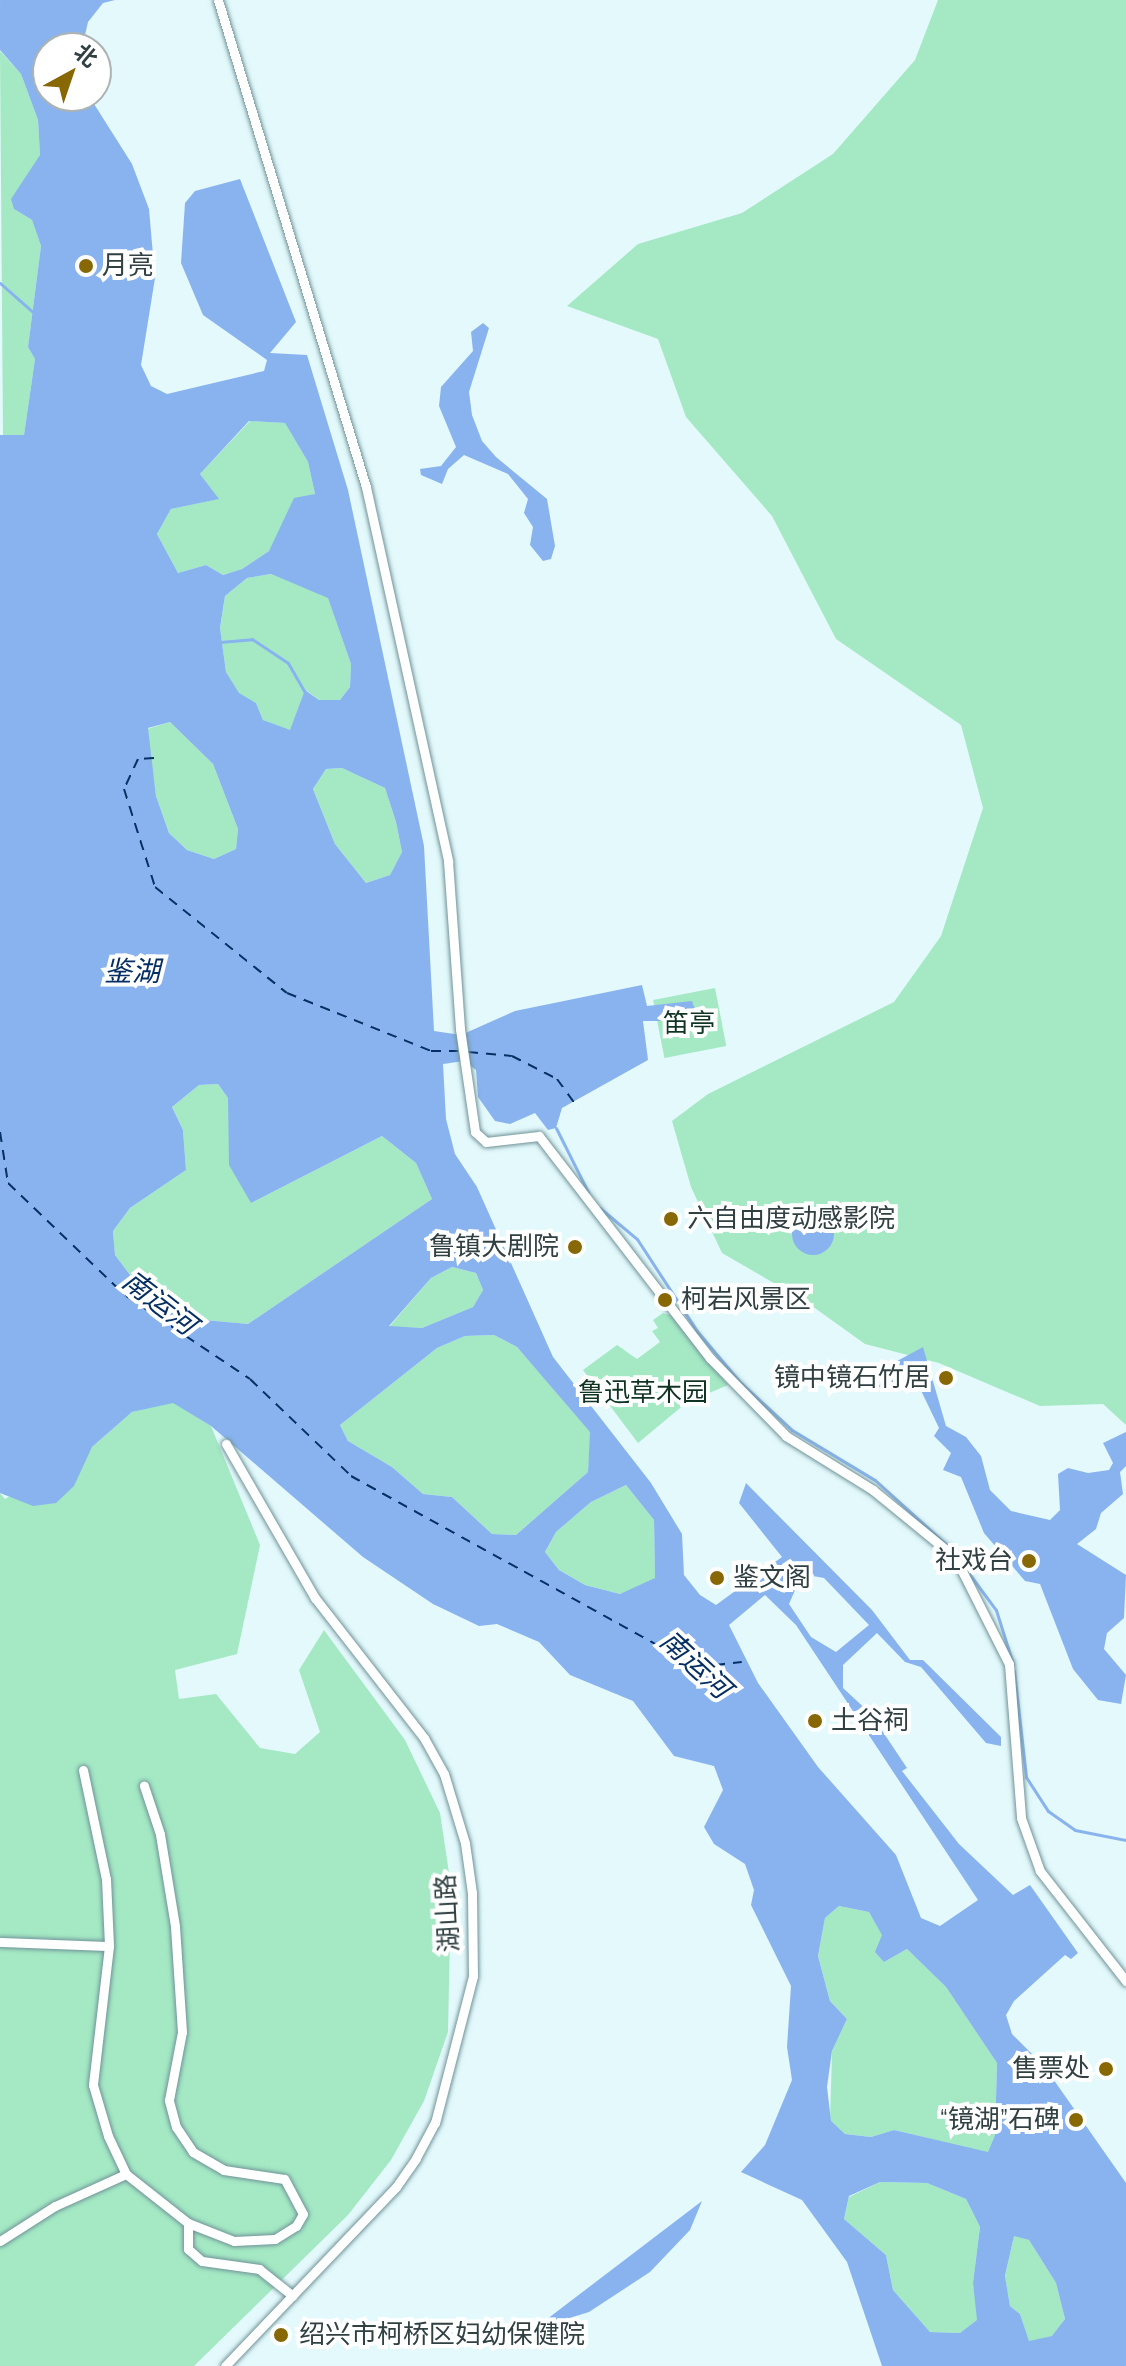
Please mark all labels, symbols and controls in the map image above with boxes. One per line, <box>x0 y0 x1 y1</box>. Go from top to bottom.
north arrow <box>32 32 112 112</box>
text: 北 <box>69 38 103 72</box>
place label: 月亮 <box>102 250 154 282</box>
marker: 月亮 <box>77 257 95 275</box>
water label: 鉴湖 <box>104 955 160 989</box>
park label: 笛亭 <box>663 1008 715 1040</box>
place label: 六自由度动感影院 <box>687 1203 895 1235</box>
marker: 六自由度动感影院 <box>662 1210 680 1228</box>
place label: 鲁镇大剧院 <box>429 1231 559 1263</box>
marker: 鲁镇大剧院 <box>566 1238 584 1256</box>
water label: 南运河 <box>116 1264 202 1342</box>
place label: 柯岩风景区 <box>681 1284 811 1316</box>
marker: 柯岩风景区 <box>656 1291 674 1309</box>
place label: 镜中镜石竹居 <box>774 1362 930 1394</box>
marker: 镜中镜石竹居 <box>937 1369 955 1387</box>
park label: 鲁迅草木园 <box>578 1377 708 1409</box>
place label: 社戏台 <box>935 1545 1013 1577</box>
marker: 社戏台 <box>1020 1552 1038 1570</box>
place label: 鉴文阁 <box>733 1562 811 1594</box>
marker: 鉴文阁 <box>708 1569 726 1587</box>
water label: 南运河 <box>653 1624 737 1706</box>
place label: 土谷祠 <box>831 1705 909 1737</box>
marker: 土谷祠 <box>806 1712 824 1730</box>
street label: 湖山路 <box>430 1873 466 1953</box>
place label: 售票处 <box>1012 2053 1090 2085</box>
marker: 售票处 <box>1097 2060 1115 2078</box>
place label: “镜湖”石碑 <box>940 2104 1060 2136</box>
marker: “镜湖”石碑 <box>1067 2111 1085 2129</box>
place label: 绍兴市柯桥区妇幼保健院 <box>299 2319 585 2351</box>
marker: 绍兴市柯桥区妇幼保健院 <box>270 2324 292 2346</box>

